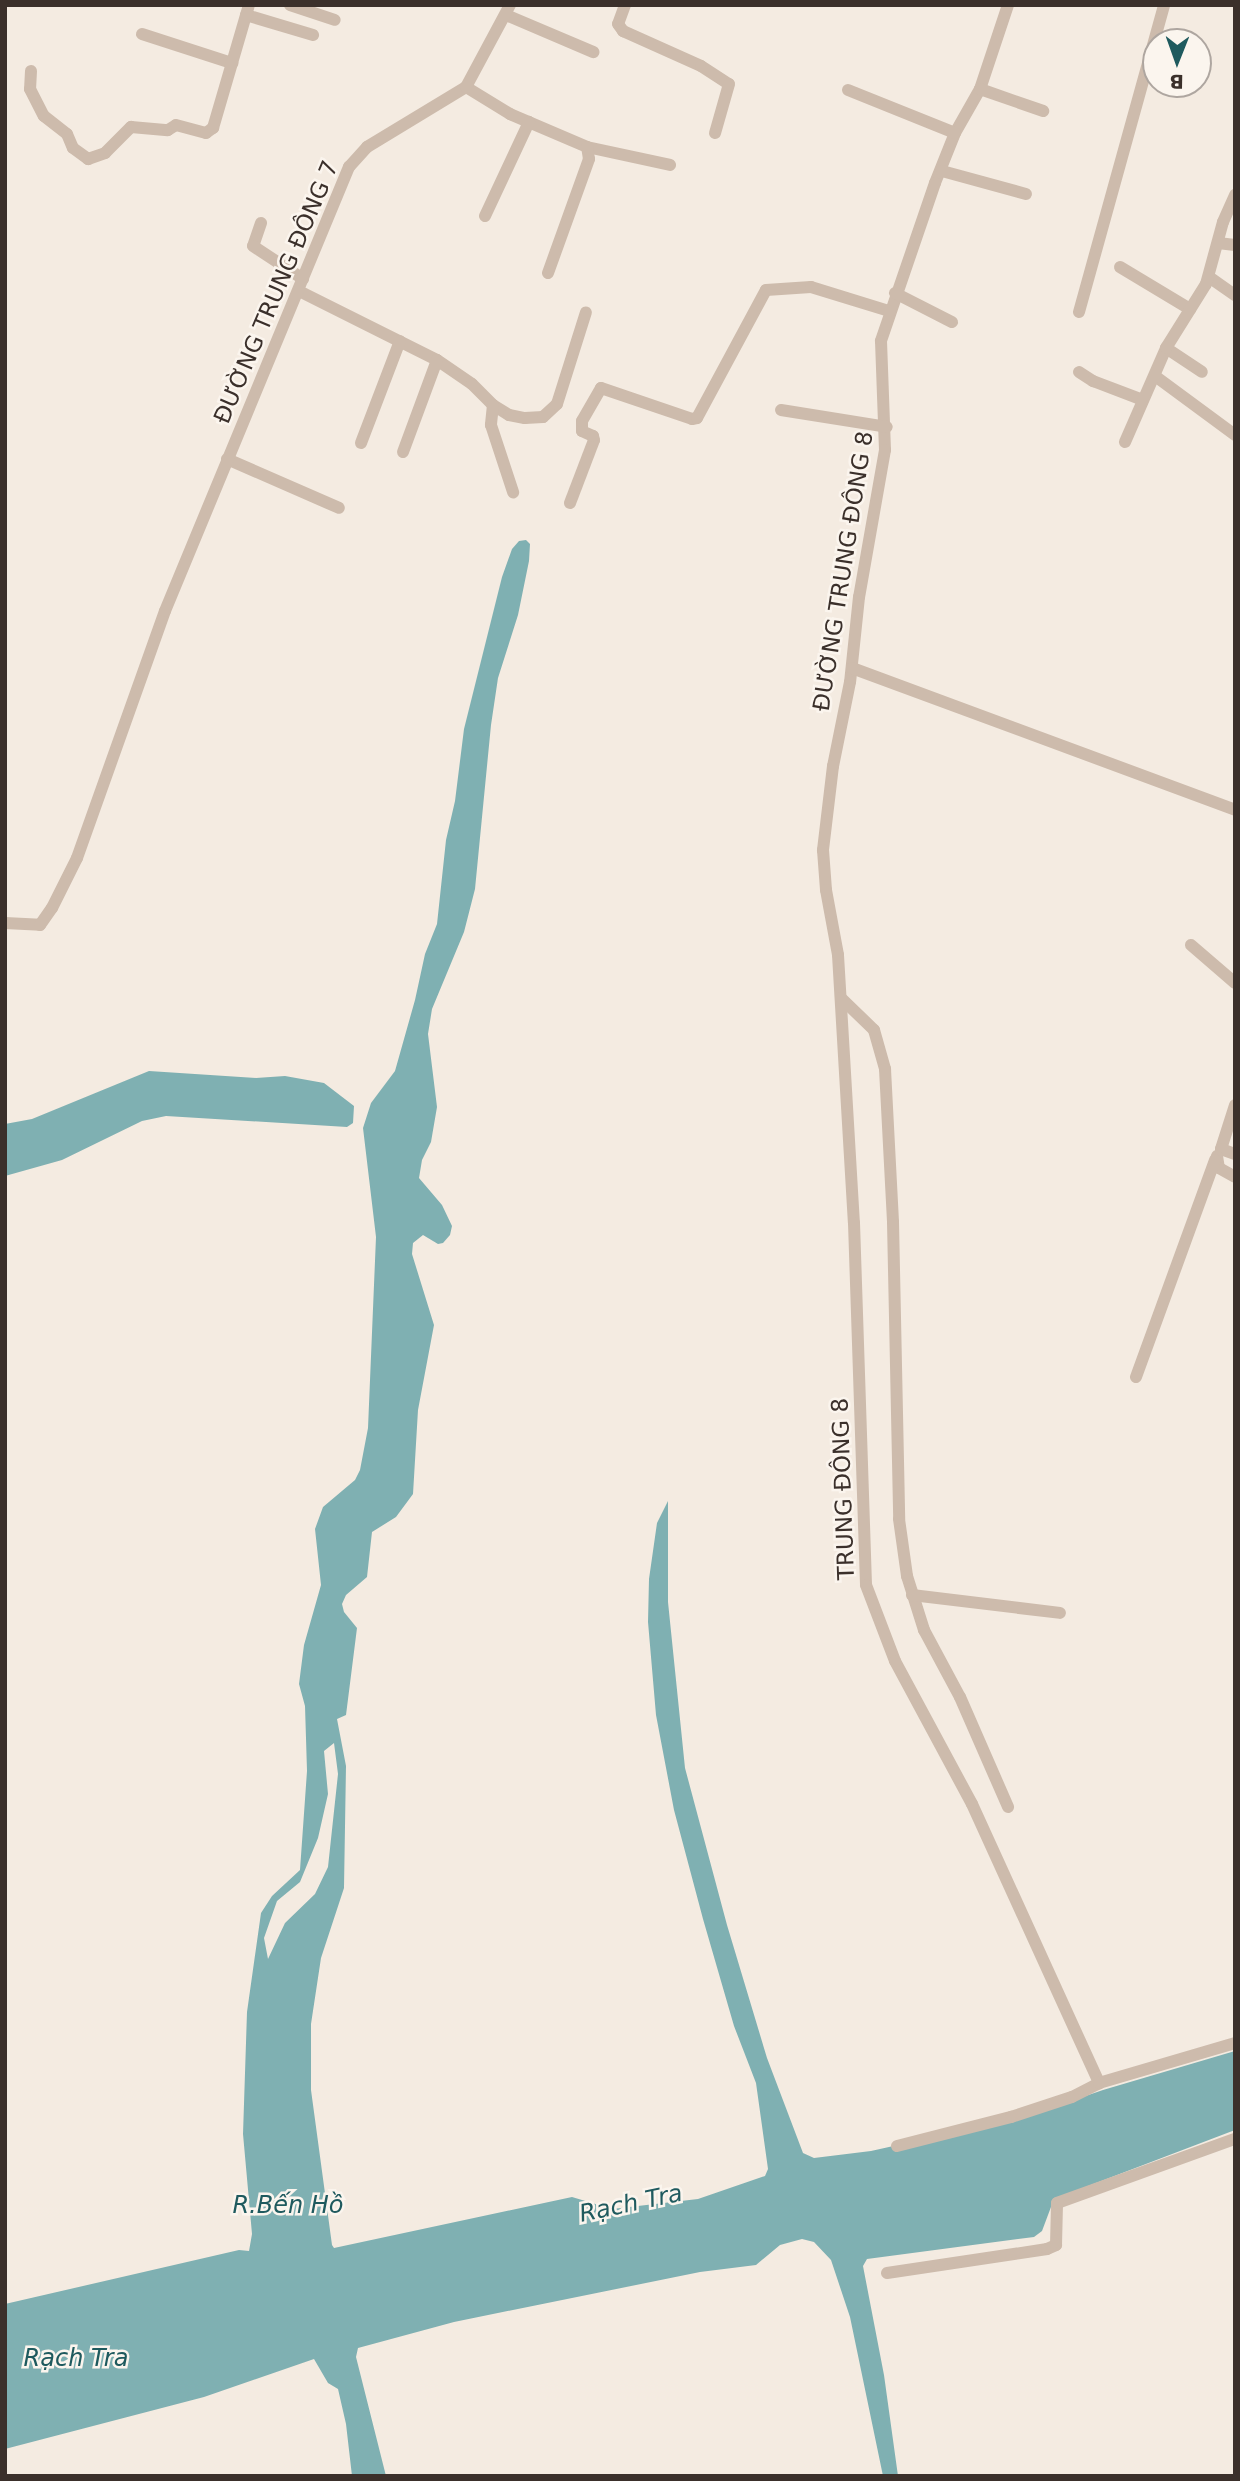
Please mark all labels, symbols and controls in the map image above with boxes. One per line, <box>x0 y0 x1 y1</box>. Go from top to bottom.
north arrow <box>1142 28 1212 98</box>
text: B <box>1169 71 1184 93</box>
street label: ĐƯỜNG TRUNG ĐÔNG 7 <box>208 156 344 428</box>
street label: ĐƯỜNG TRUNG ĐÔNG 8 <box>807 429 879 713</box>
street label: TRUNG ĐÔNG 8 <box>826 1398 860 1580</box>
water label: Rạch Tra <box>577 2179 685 2229</box>
water label: R.Bến Hồ <box>232 2192 344 2220</box>
water label: Rạch Tra <box>24 2345 128 2373</box>

